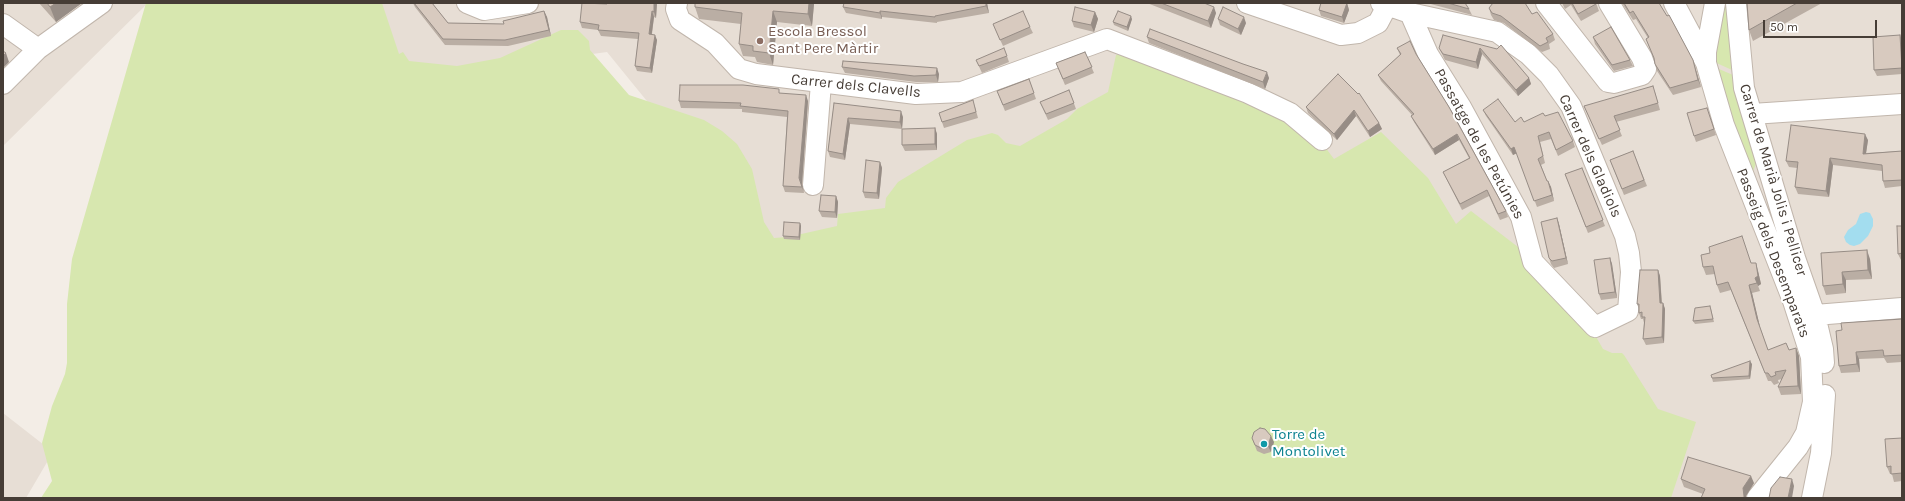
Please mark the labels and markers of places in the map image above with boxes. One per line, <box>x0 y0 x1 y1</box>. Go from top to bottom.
place label: Escola Bressol Sant Pere Màrtir <box>768 23 878 58</box>
marker: Escola Bressol Sant Pere Màrtir <box>755 36 765 46</box>
place label: Torre de Montolivet <box>1272 426 1345 461</box>
marker: Torre de Montolivet <box>1259 439 1269 449</box>

